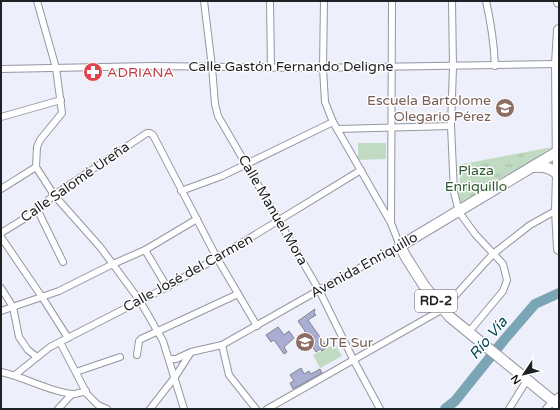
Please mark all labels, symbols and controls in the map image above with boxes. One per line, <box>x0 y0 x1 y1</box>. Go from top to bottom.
street label: Calle Gastón Fernando Deligne <box>189 58 393 75</box>
pharmacy icon: ADRIANA <box>82 61 104 83</box>
place label: ADRIANA <box>107 64 174 81</box>
place label: Escuela Bartolome Olegario Pérez <box>367 92 491 125</box>
school or university icon: Escuela Bartolome Olegario Pérez <box>494 97 516 119</box>
street label: Calle Salomé Ureña <box>17 138 133 226</box>
street label: Calle Manuel Mora <box>234 152 312 268</box>
park label: Plaza Enriquillo <box>445 162 507 195</box>
street label: Avenida Enriquillo <box>307 228 421 302</box>
street label: Calle José del Carmen <box>120 230 256 316</box>
road number: RD-2 <box>415 290 457 312</box>
water label: Río Vía <box>465 313 511 363</box>
school or university icon: UTE Sur <box>294 331 316 353</box>
place label: UTE Sur <box>319 334 374 351</box>
north arrow <box>504 354 544 394</box>
text: N <box>508 372 524 387</box>

